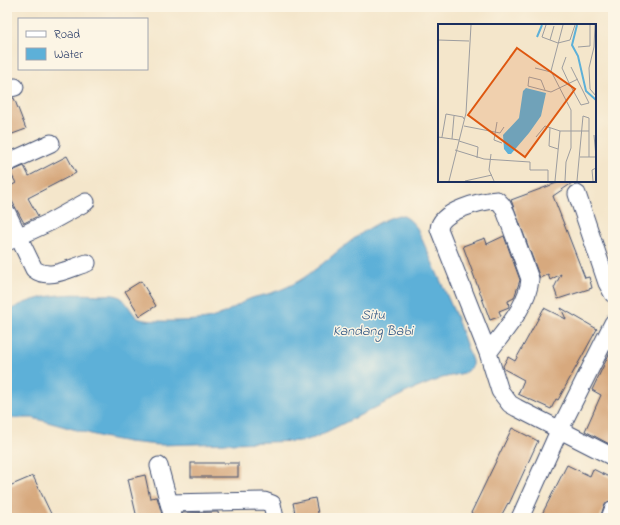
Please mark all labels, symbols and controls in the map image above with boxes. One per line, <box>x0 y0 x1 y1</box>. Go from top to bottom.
legend <box>18 18 148 70</box>
inset map <box>438 24 596 182</box>
text: Road <box>54 26 80 44</box>
text: Water <box>54 46 83 64</box>
water label: Situ Kandang Babi <box>333 305 415 342</box>

